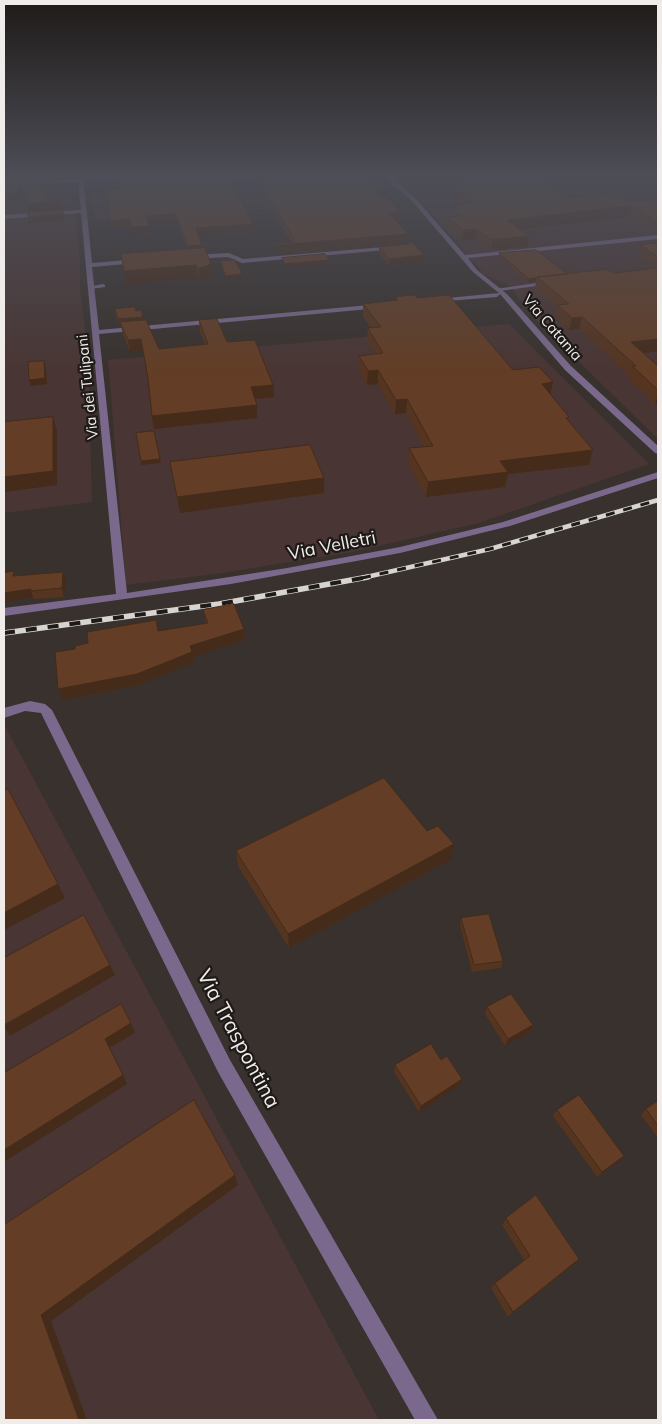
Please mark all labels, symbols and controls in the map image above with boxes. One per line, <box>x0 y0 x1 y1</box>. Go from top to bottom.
street label: Via Catania <box>518 291 586 365</box>
street label: Via dei Tulipani <box>74 333 102 441</box>
street label: Via Velletri <box>286 527 378 565</box>
street label: Via Traspontina <box>191 965 285 1113</box>

